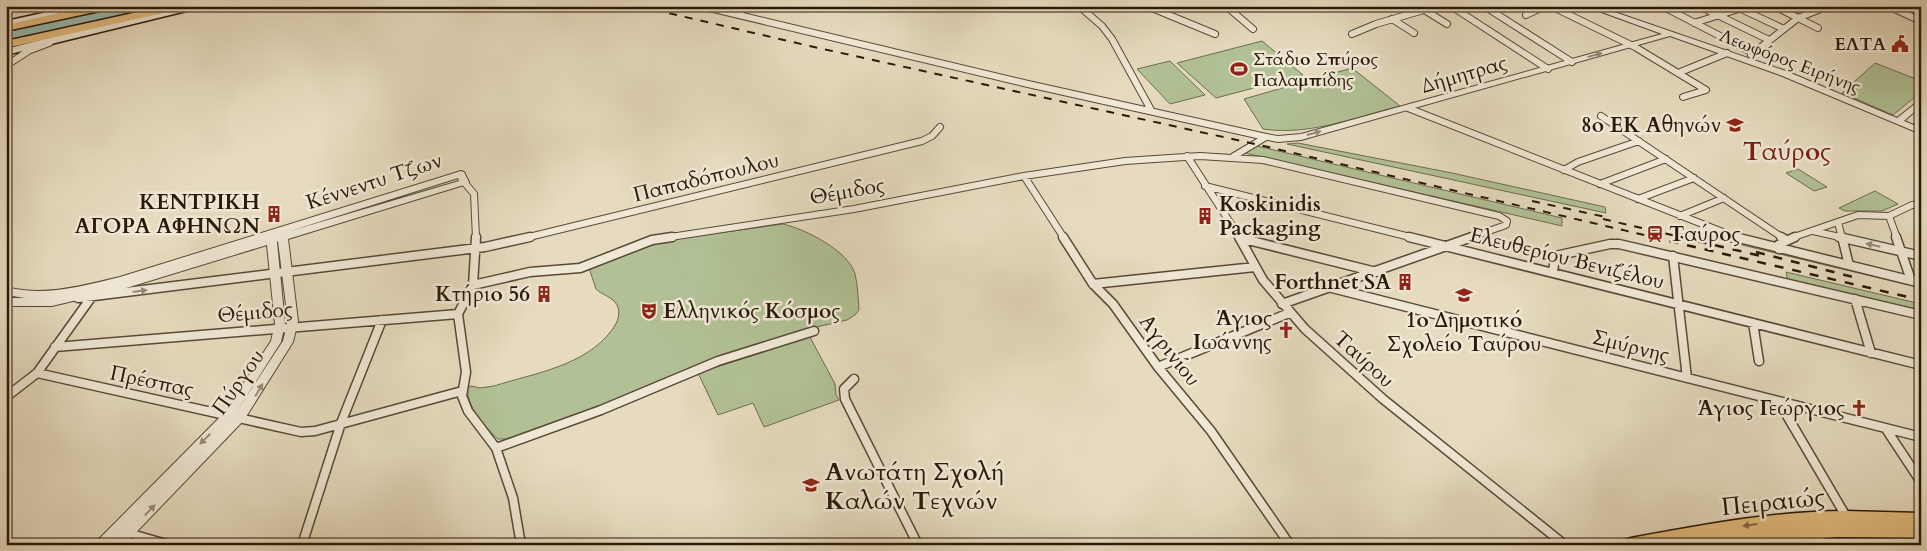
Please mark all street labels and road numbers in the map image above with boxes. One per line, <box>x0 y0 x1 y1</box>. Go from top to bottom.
street label: Λεωφόρος Ειρήνης <box>1716 23 1864 100</box>
street label: Δήμητρας <box>1418 48 1511 101</box>
street label: Παπαδόπουλου <box>630 145 782 210</box>
street label: Κέννεντυ Τζων <box>303 146 446 217</box>
street label: Θέμιδος <box>807 171 887 212</box>
street label: Ελευθερίου Βενιζέλου <box>1466 220 1667 297</box>
street label: Θέμιδος <box>216 295 294 330</box>
street label: Αγρινίου <box>1132 308 1207 392</box>
street label: Σμύρνης <box>1589 323 1672 370</box>
street label: Ταύρου <box>1327 324 1400 394</box>
street label: Πύργου <box>205 344 271 421</box>
street label: Πρέσπας <box>107 358 196 405</box>
street label: Πειραιώς <box>1720 480 1827 524</box>

